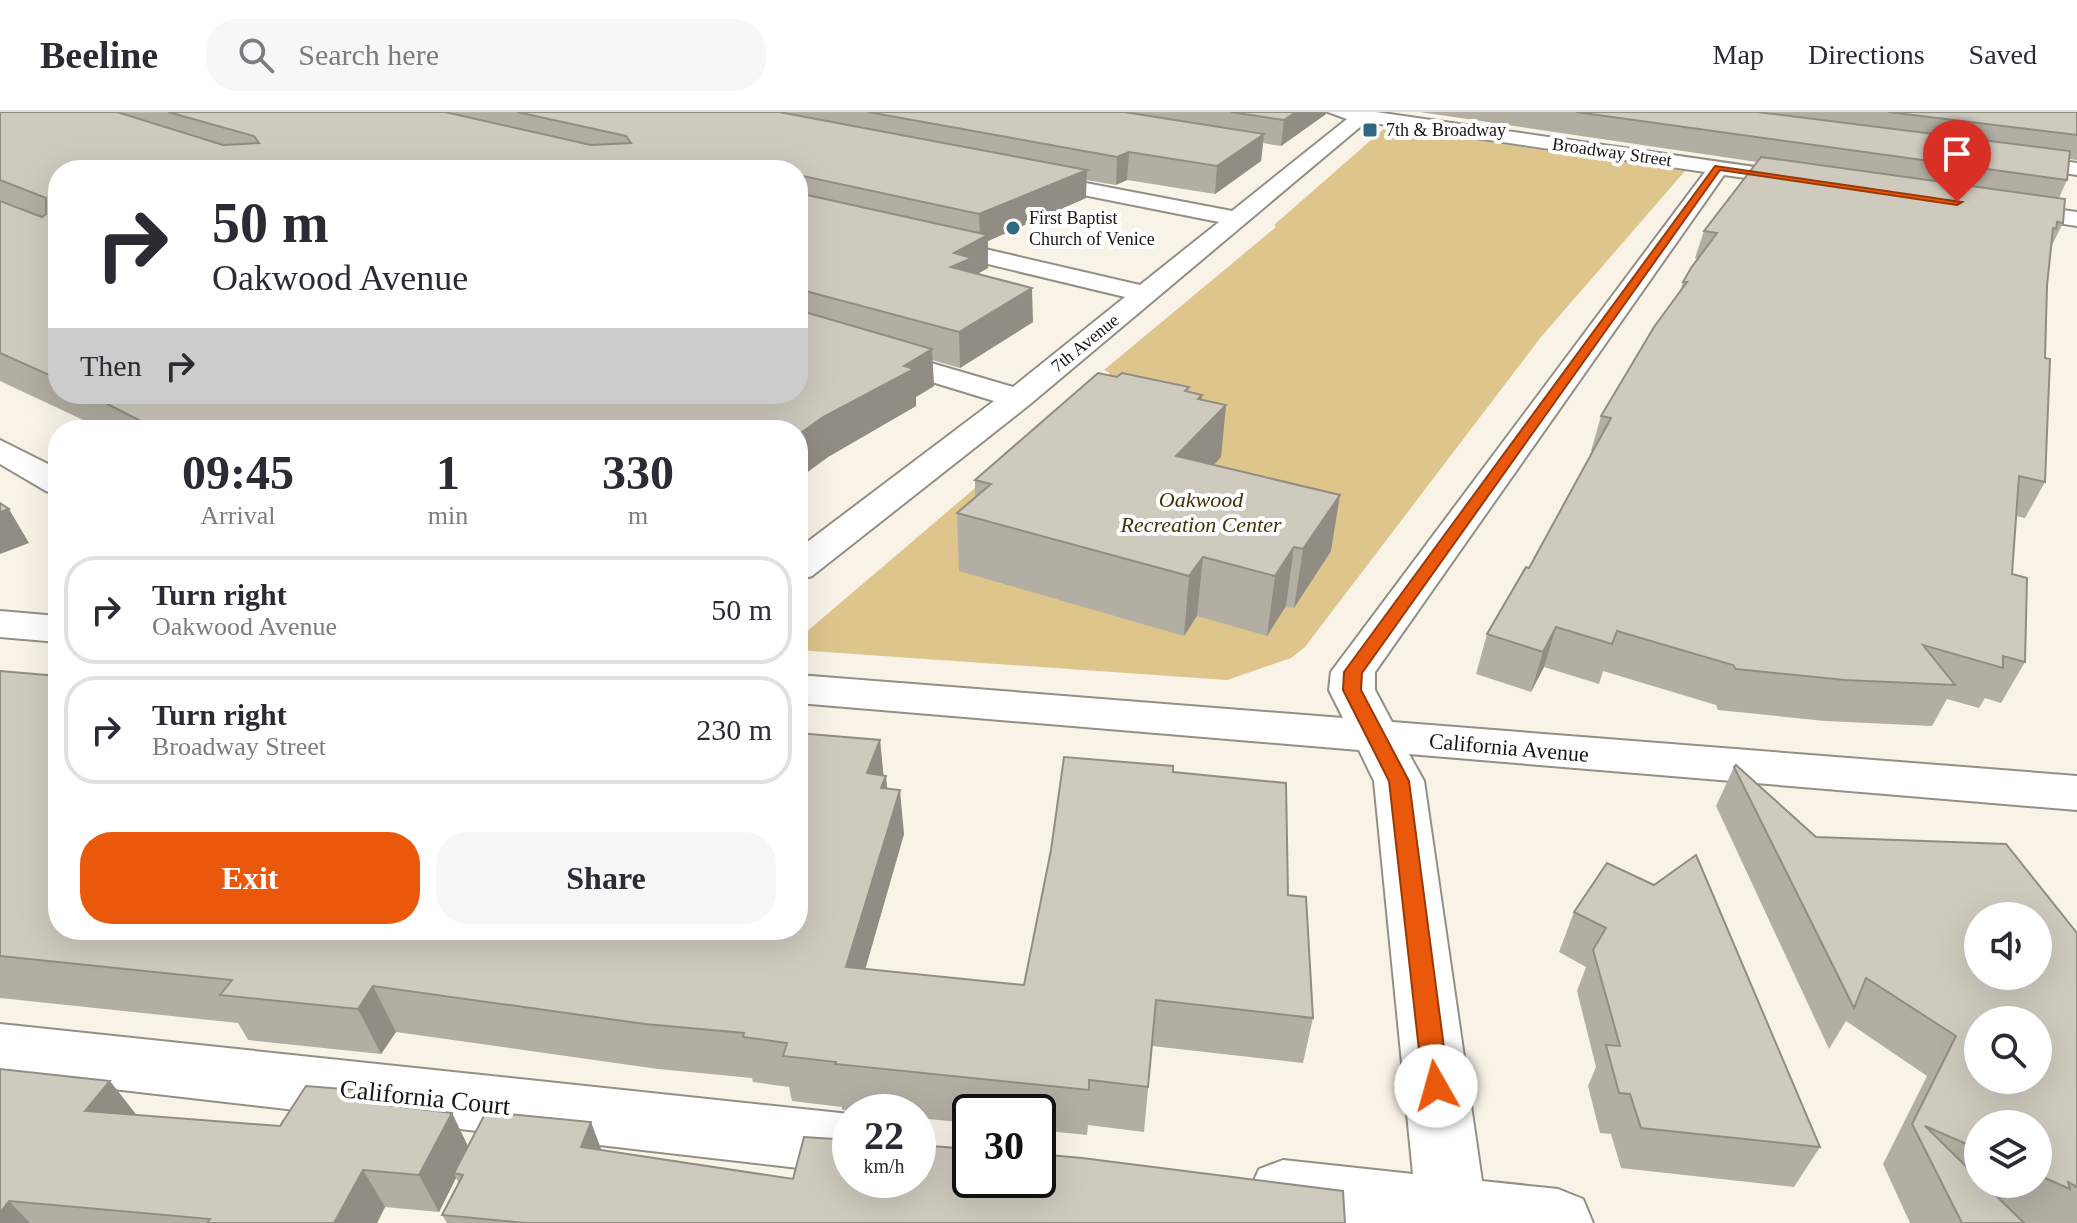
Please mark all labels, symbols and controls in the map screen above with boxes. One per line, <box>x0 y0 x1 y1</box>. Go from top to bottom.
search box <box>206 19 766 91</box>
icon: search <box>234 33 278 77</box>
text: Beeline <box>40 34 158 76</box>
text: Search here <box>298 38 439 71</box>
text: Map <box>1713 39 1764 70</box>
text: Directions <box>1808 39 1925 70</box>
text: Saved <box>1969 39 2037 70</box>
place label: 7th & Broadway <box>1386 120 1506 140</box>
pin <box>1923 120 1991 202</box>
marker: 7th & Broadway <box>1361 121 1379 139</box>
icon: arrive <box>1935 132 1979 176</box>
street label: Broadway Street <box>1551 134 1673 170</box>
icon: right <box>80 192 184 296</box>
text: 50 m <box>212 192 329 254</box>
place label: First Baptist Church of Venice <box>1029 208 1155 249</box>
marker: First Baptist Church of Venice <box>1004 219 1022 237</box>
text: Oakwood Avenue <box>212 258 468 298</box>
street label: 7th Avenue <box>1047 310 1123 376</box>
icon: right <box>158 344 202 388</box>
text: Then <box>80 349 142 382</box>
text: 09:45 <box>182 446 294 499</box>
text: 1 <box>436 446 460 499</box>
text: 330 <box>602 446 674 499</box>
park label: Oakwood Recreation Center <box>1119 487 1282 537</box>
text: Arrival <box>200 501 275 530</box>
text: min <box>428 501 468 530</box>
text: m <box>628 501 648 530</box>
text: Turn right <box>152 578 287 611</box>
icon: right <box>84 588 128 632</box>
text: 50 m <box>711 593 772 626</box>
text: Oakwood Avenue <box>152 612 337 641</box>
text: Turn right <box>152 698 287 731</box>
icon: right <box>84 708 128 752</box>
text: 230 m <box>696 713 772 746</box>
street label: California Avenue <box>1428 728 1590 767</box>
text: Broadway Street <box>152 732 326 761</box>
button: Exit <box>80 832 420 924</box>
button: Share <box>436 832 776 924</box>
map controls <box>1964 902 2052 1198</box>
button: sound <box>1964 902 2052 990</box>
button: search <box>1964 1006 2052 1094</box>
position arrow <box>1394 1044 1478 1128</box>
street label: California Court <box>338 1074 512 1121</box>
speed limit sign: 30 <box>952 1094 1056 1198</box>
button: layers <box>1964 1110 2052 1198</box>
text: 22 <box>864 1113 904 1158</box>
text: km/h <box>863 1155 905 1177</box>

